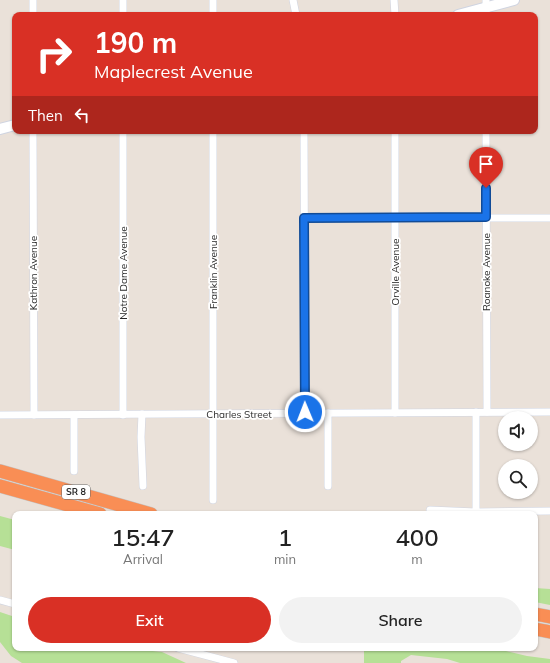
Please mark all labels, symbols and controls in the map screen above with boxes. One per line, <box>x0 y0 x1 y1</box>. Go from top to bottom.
text: 190 m <box>94 25 177 60</box>
icon: right <box>28 28 80 80</box>
text: Maplecrest Avenue <box>94 60 253 83</box>
icon: left <box>71 104 93 126</box>
text: Then <box>28 106 63 125</box>
pin <box>469 147 503 188</box>
icon: arrive <box>475 153 497 175</box>
street label: Notre Dame Avenue <box>117 226 130 320</box>
street label: Roanoke Avenue <box>480 233 493 311</box>
street label: Franklin Avenue <box>207 235 220 309</box>
street label: Kathron Avenue <box>27 236 40 310</box>
street label: Orville Avenue <box>389 239 402 305</box>
position arrow <box>284 391 326 433</box>
street label: Charles Street <box>206 408 272 421</box>
map controls <box>498 411 538 499</box>
button: sound <box>498 411 538 451</box>
button: search <box>498 459 538 499</box>
road number: SR 8 <box>62 485 90 499</box>
text: 15:47 <box>111 522 175 552</box>
text: 1 <box>278 522 292 552</box>
text: 400 <box>395 522 439 552</box>
text: Arrival <box>123 551 163 567</box>
text: min <box>274 551 296 567</box>
text: m <box>411 551 423 567</box>
button: Exit <box>28 597 271 643</box>
button: Share <box>279 597 522 643</box>

